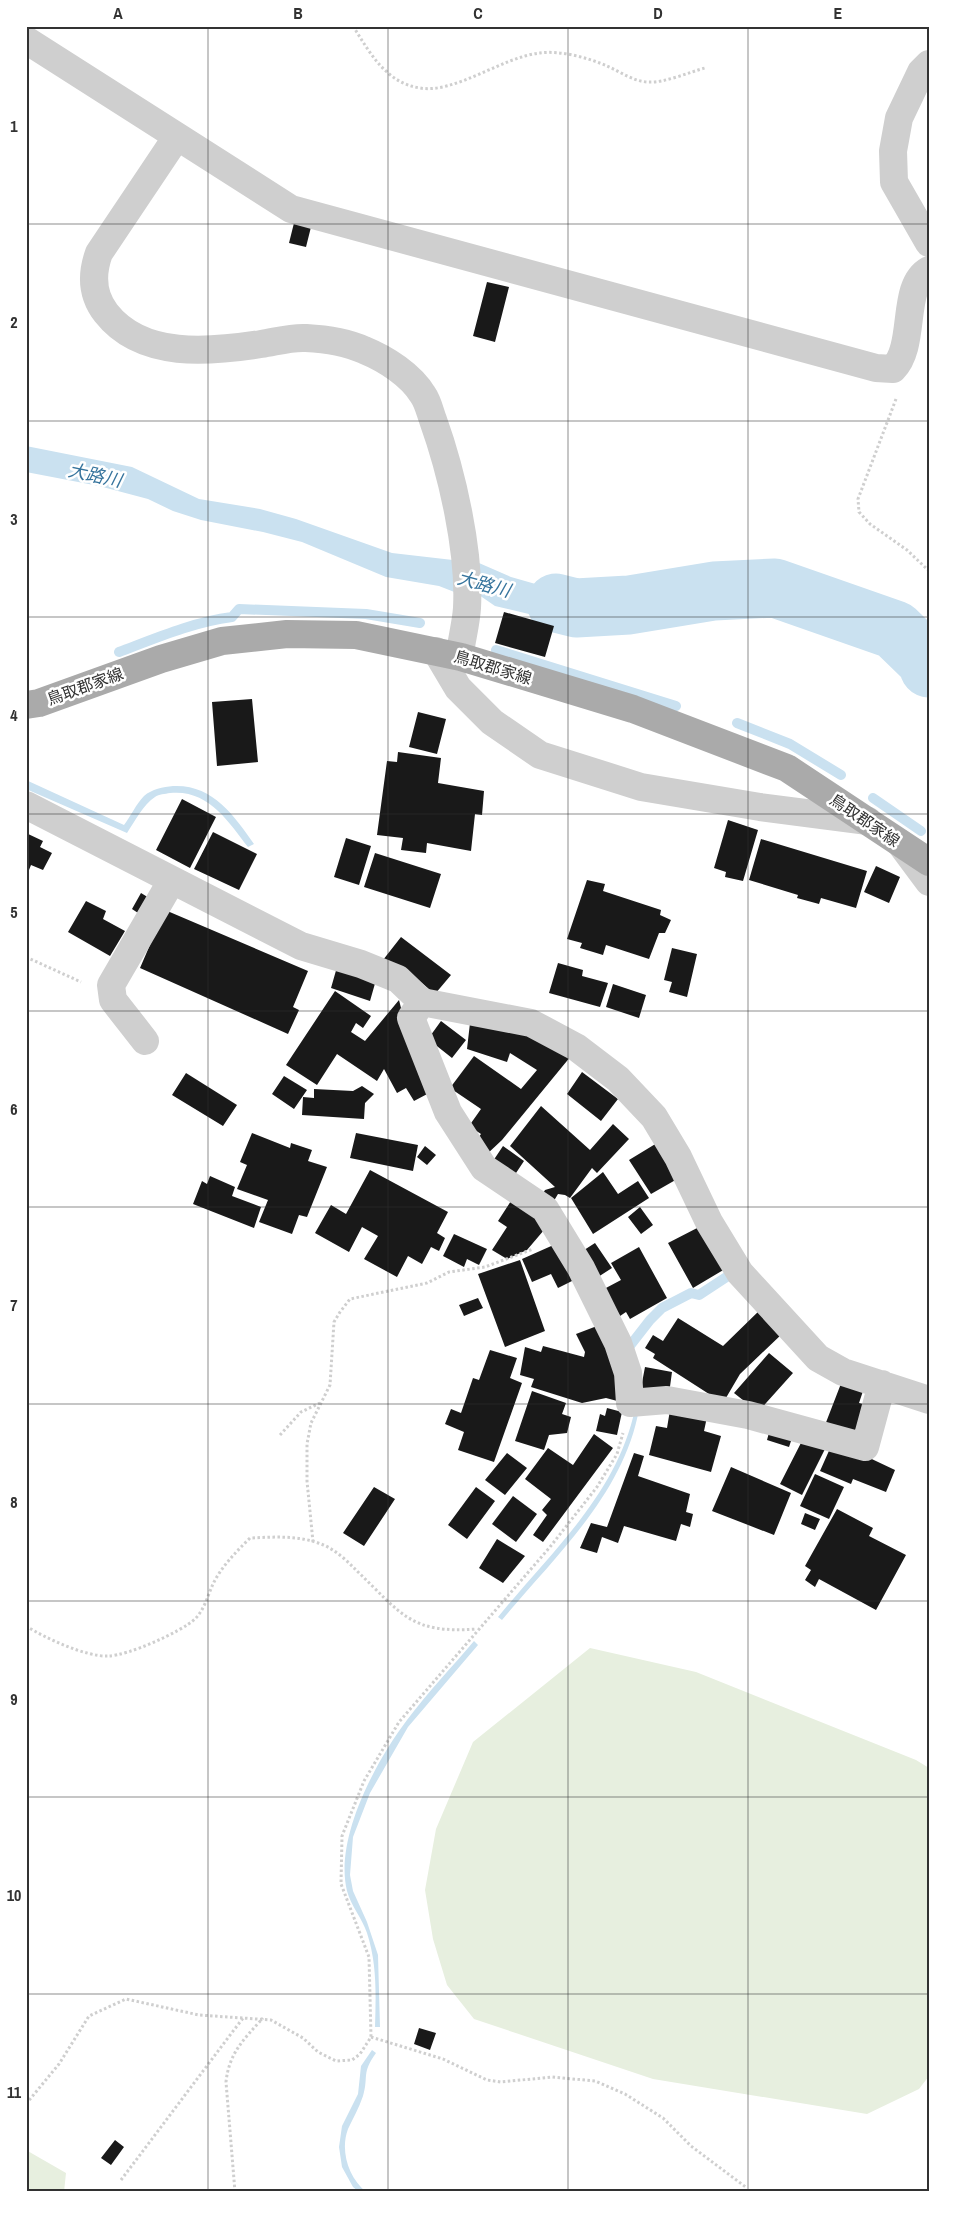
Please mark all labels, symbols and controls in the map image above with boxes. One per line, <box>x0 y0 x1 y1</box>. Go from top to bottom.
text: A <box>113 2 123 24</box>
text: B <box>293 2 303 24</box>
text: C <box>473 2 483 24</box>
text: D <box>653 2 663 24</box>
text: E <box>834 2 843 24</box>
text: 1 <box>10 115 18 137</box>
text: 2 <box>10 311 18 333</box>
water label: 大路川 <box>66 457 126 493</box>
text: 3 <box>10 508 18 530</box>
water label: 大路川 <box>455 565 515 604</box>
street label: 鳥取郡家線 <box>452 645 534 689</box>
street label: 鳥取郡家線 <box>44 662 126 710</box>
text: 4 <box>10 704 18 726</box>
street label: 鳥取郡家線 <box>826 789 904 851</box>
text: 5 <box>10 901 18 923</box>
text: 6 <box>10 1098 18 1120</box>
text: 7 <box>10 1294 18 1316</box>
text: 8 <box>10 1491 18 1513</box>
text: 9 <box>10 1688 18 1710</box>
text: 10 <box>7 1884 21 1906</box>
text: 11 <box>7 2081 22 2103</box>

